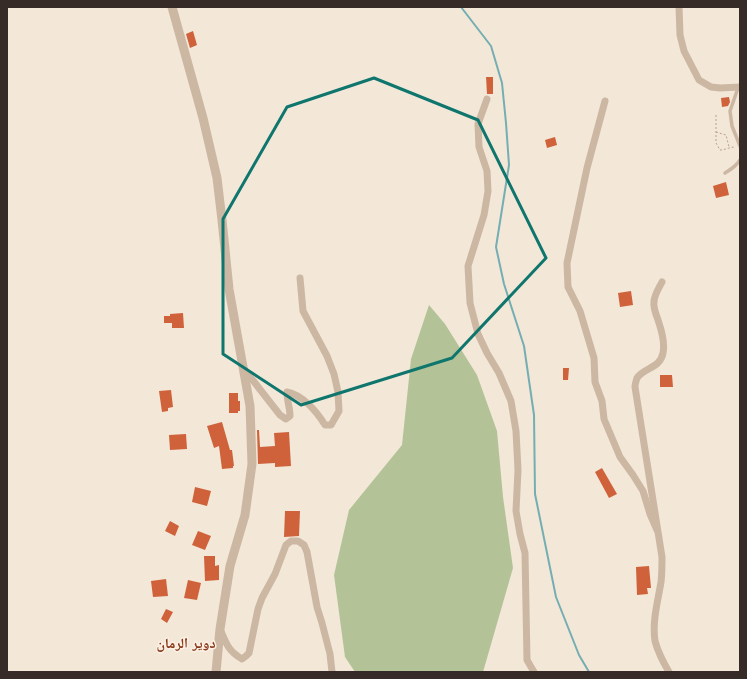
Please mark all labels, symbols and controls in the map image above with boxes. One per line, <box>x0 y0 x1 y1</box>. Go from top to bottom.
district label: دوير الرمان <box>156 633 216 653</box>

